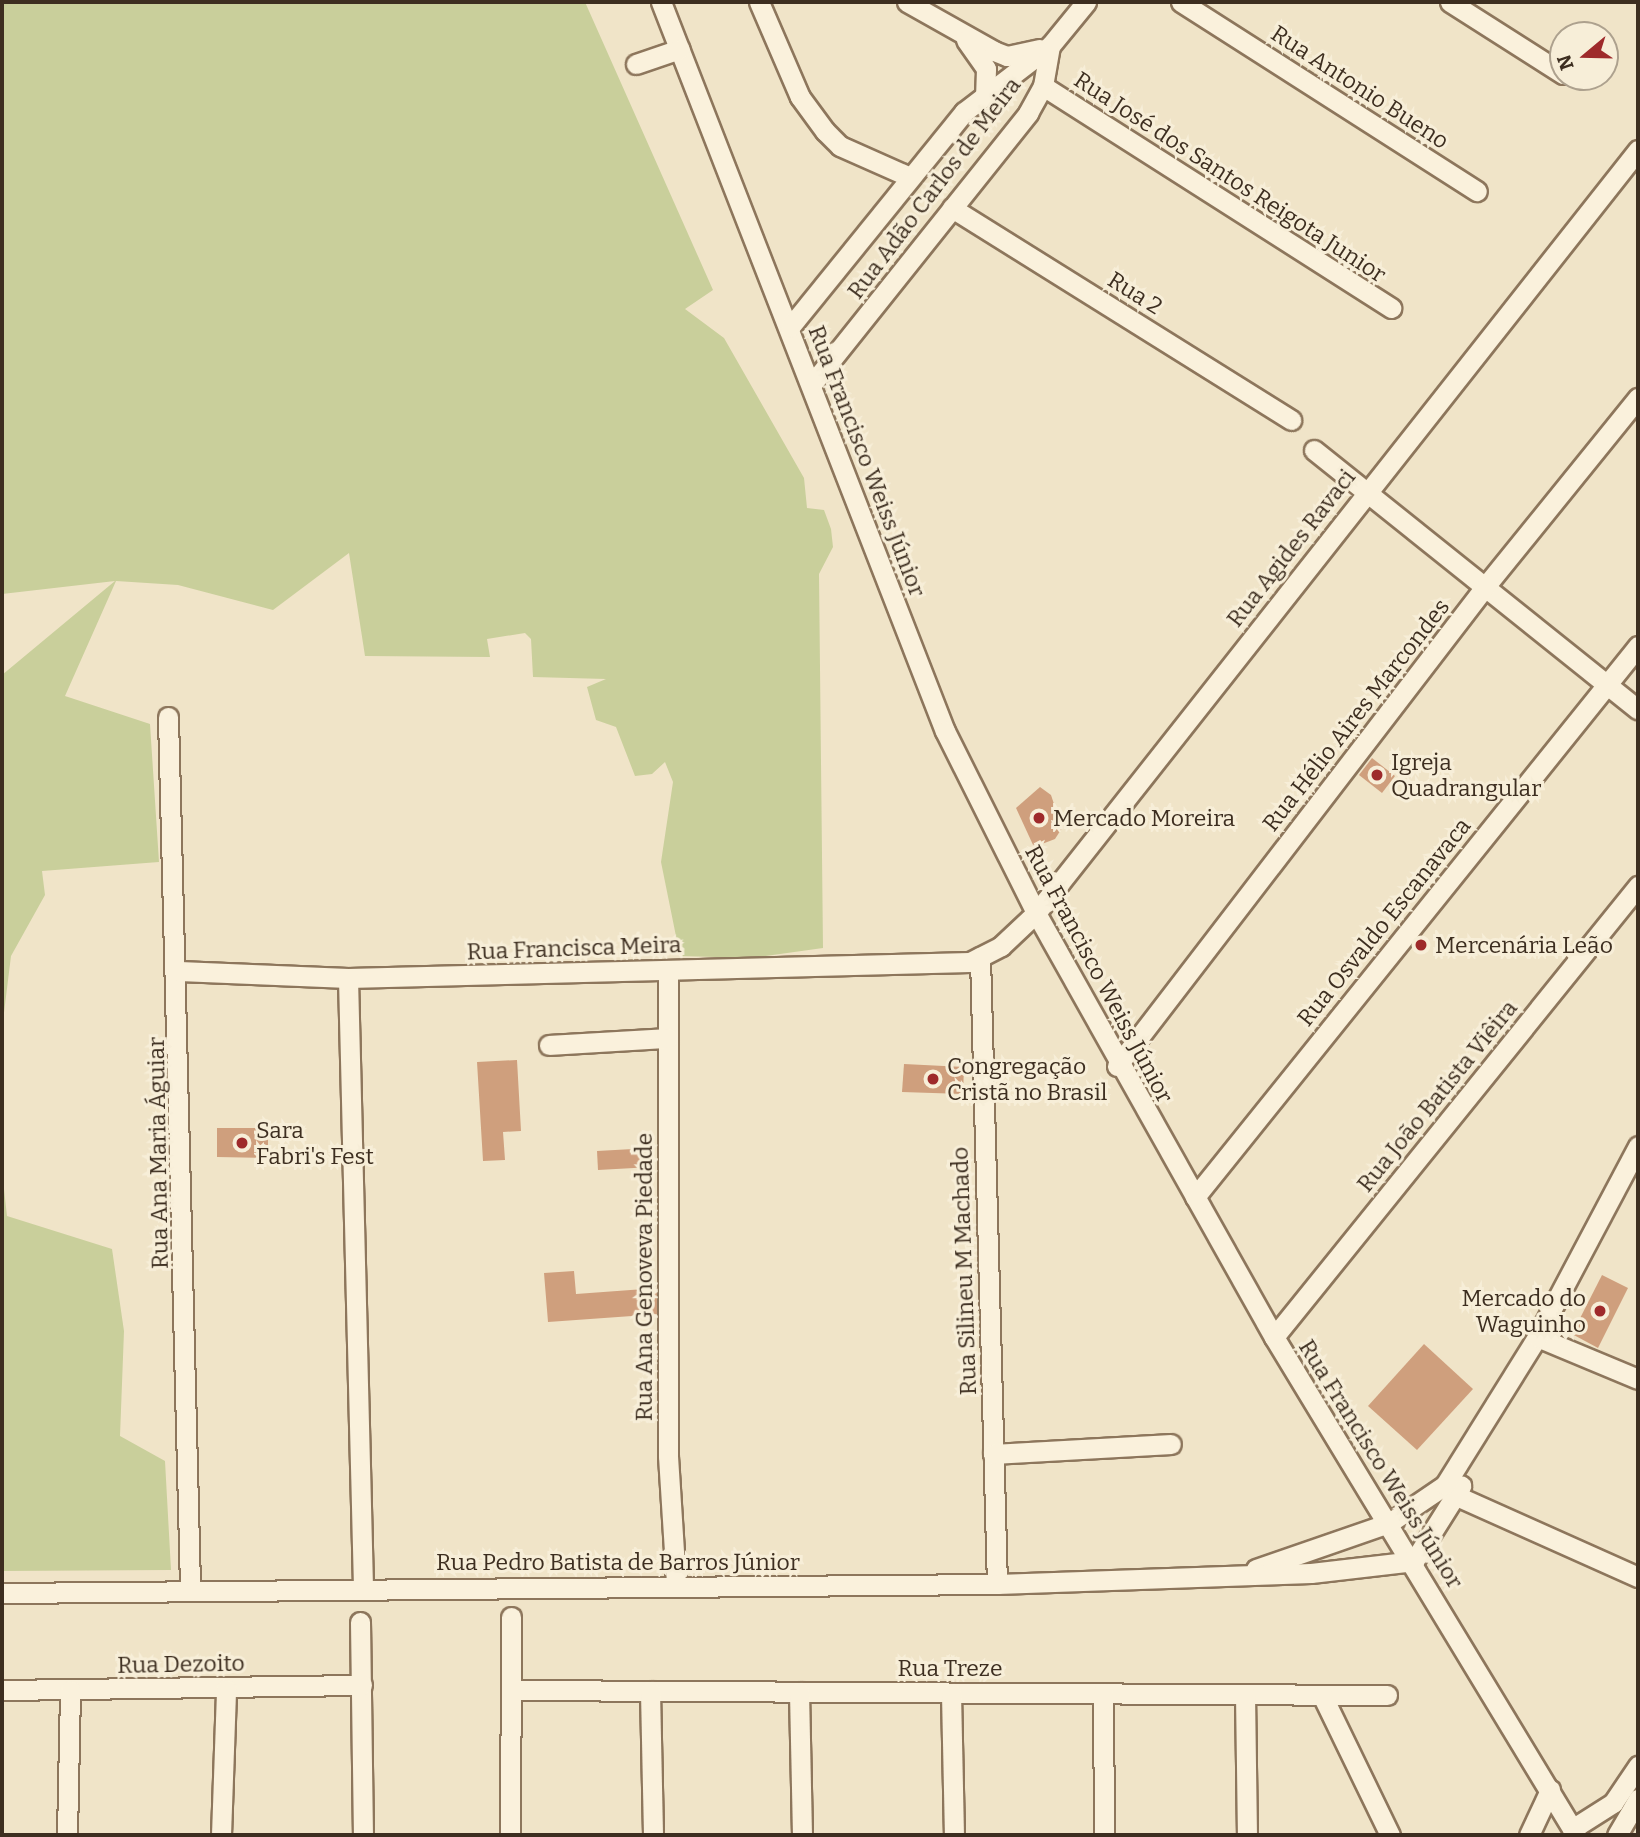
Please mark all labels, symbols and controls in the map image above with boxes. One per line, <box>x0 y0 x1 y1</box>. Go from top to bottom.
street label: Rua Antonio Bueno <box>1266 19 1454 155</box>
north arrow <box>1549 21 1619 91</box>
text: N <box>1552 52 1579 73</box>
street label: Rua José dos Santos Reigota Junior <box>1069 66 1391 288</box>
street label: Rua Adão Carlos de Meira <box>842 72 1026 304</box>
street label: Rua 2 <box>1103 266 1167 320</box>
street label: Rua Francisco Weiss Júnior <box>802 322 932 600</box>
street label: Rua Agides Ravaci <box>1221 464 1361 632</box>
street label: Rua Hélio Aires Marcondes <box>1257 593 1455 837</box>
place label: Igreja Quadrangular <box>1391 748 1541 802</box>
marker: Igreja Quadrangular <box>1369 767 1385 783</box>
place label: Mercado Moreira <box>1053 804 1235 832</box>
marker: Mercado Moreira <box>1031 810 1047 826</box>
street label: Rua Osvaldo Escanavaca <box>1292 812 1476 1032</box>
street label: Rua Francisco Weiss Júnior <box>1019 840 1179 1108</box>
street label: Rua Francisca Meira <box>466 930 682 966</box>
place label: Mercenária Leão <box>1435 931 1613 959</box>
marker: Mercenária Leão <box>1413 937 1429 953</box>
street label: Rua João Batista Viêira <box>1351 995 1523 1197</box>
street label: Rua Ana Maria Águiar <box>142 1037 174 1269</box>
place label: Congregação Cristã no Brasil <box>947 1052 1107 1106</box>
marker: Congregação Cristã no Brasil <box>925 1071 941 1087</box>
place label: Sara Fabri's Fest <box>256 1116 374 1170</box>
street label: Rua Ana Genoveva Piedade <box>630 1133 658 1421</box>
marker: Sara Fabri's Fest <box>234 1135 250 1151</box>
street label: Rua Silineu M Machado <box>946 1146 982 1396</box>
place label: Mercado do Waguinho <box>1461 1284 1586 1338</box>
marker: Mercado do Waguinho <box>1592 1303 1608 1319</box>
street label: Rua Francisco Weiss Júnior <box>1293 1335 1469 1593</box>
street label: Rua Pedro Batista de Barros Júnior <box>436 1548 800 1576</box>
street label: Rua Dezoito <box>117 1649 245 1679</box>
street label: Rua Treze <box>898 1654 1002 1682</box>

